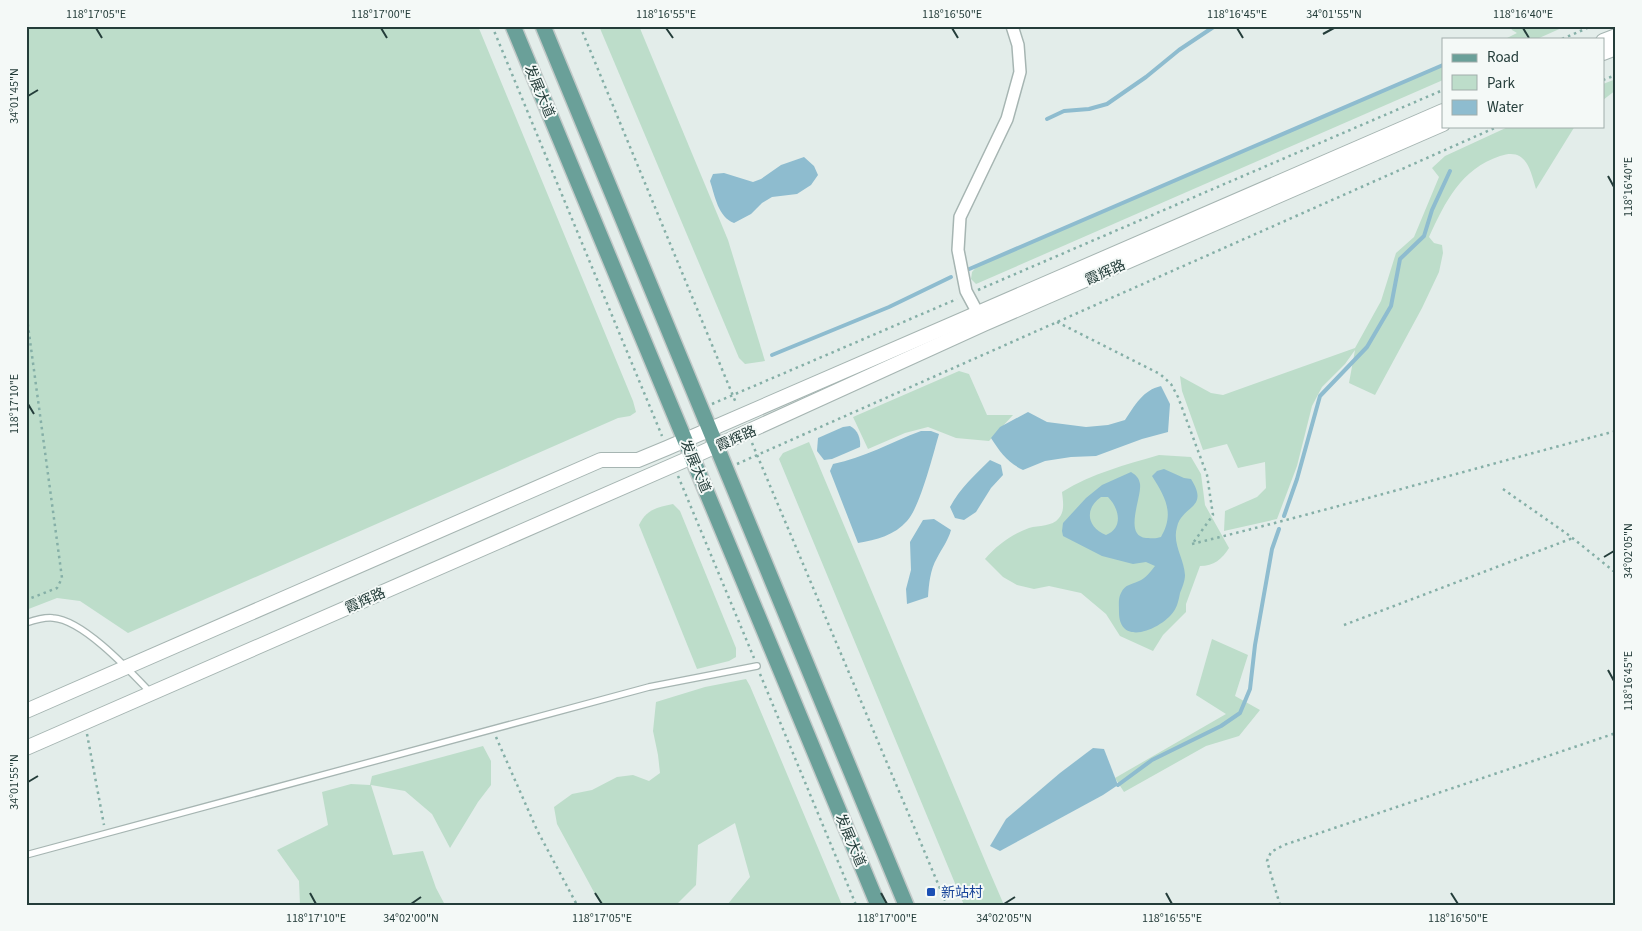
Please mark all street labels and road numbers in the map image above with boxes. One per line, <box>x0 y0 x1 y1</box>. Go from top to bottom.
street label: 发展大道 <box>519 62 559 121</box>
street label: 霞辉路 <box>1082 255 1129 291</box>
street label: 霞辉路 <box>713 421 760 457</box>
street label: 发展大道 <box>675 437 715 496</box>
street label: 霞辉路 <box>342 583 389 619</box>
street label: 发展大道 <box>830 811 870 870</box>

